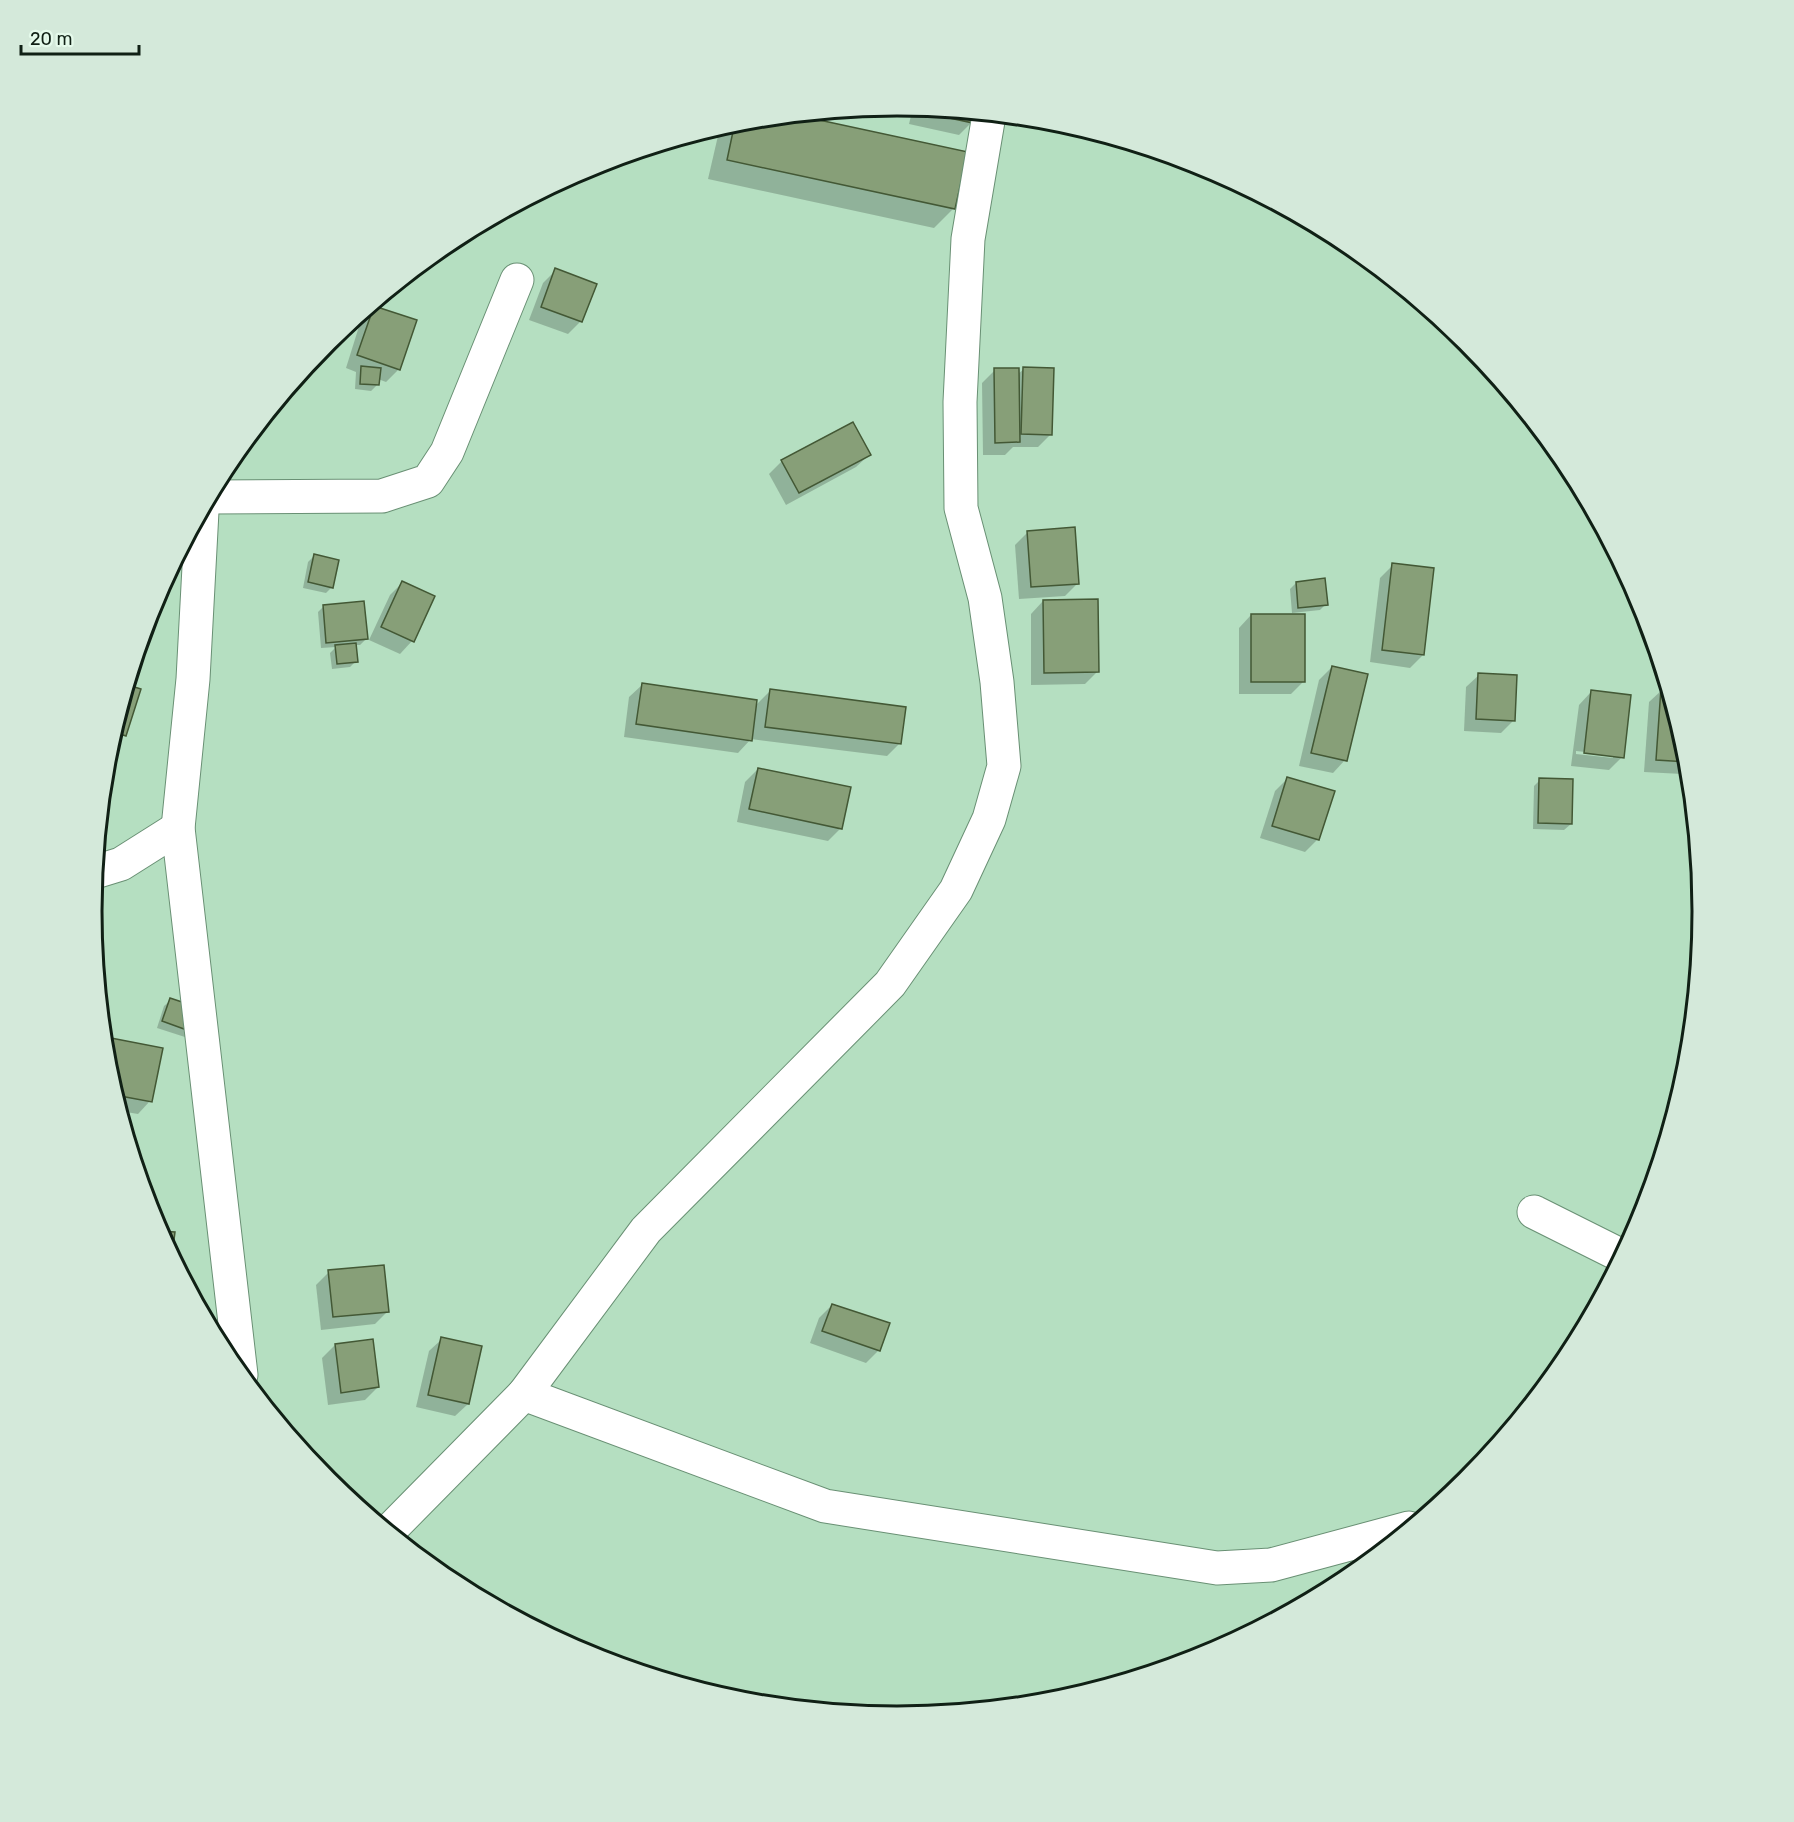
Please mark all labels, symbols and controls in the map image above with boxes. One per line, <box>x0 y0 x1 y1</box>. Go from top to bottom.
scale bar <box>21 18 140 56</box>
text: 20 m <box>30 28 72 50</box>

